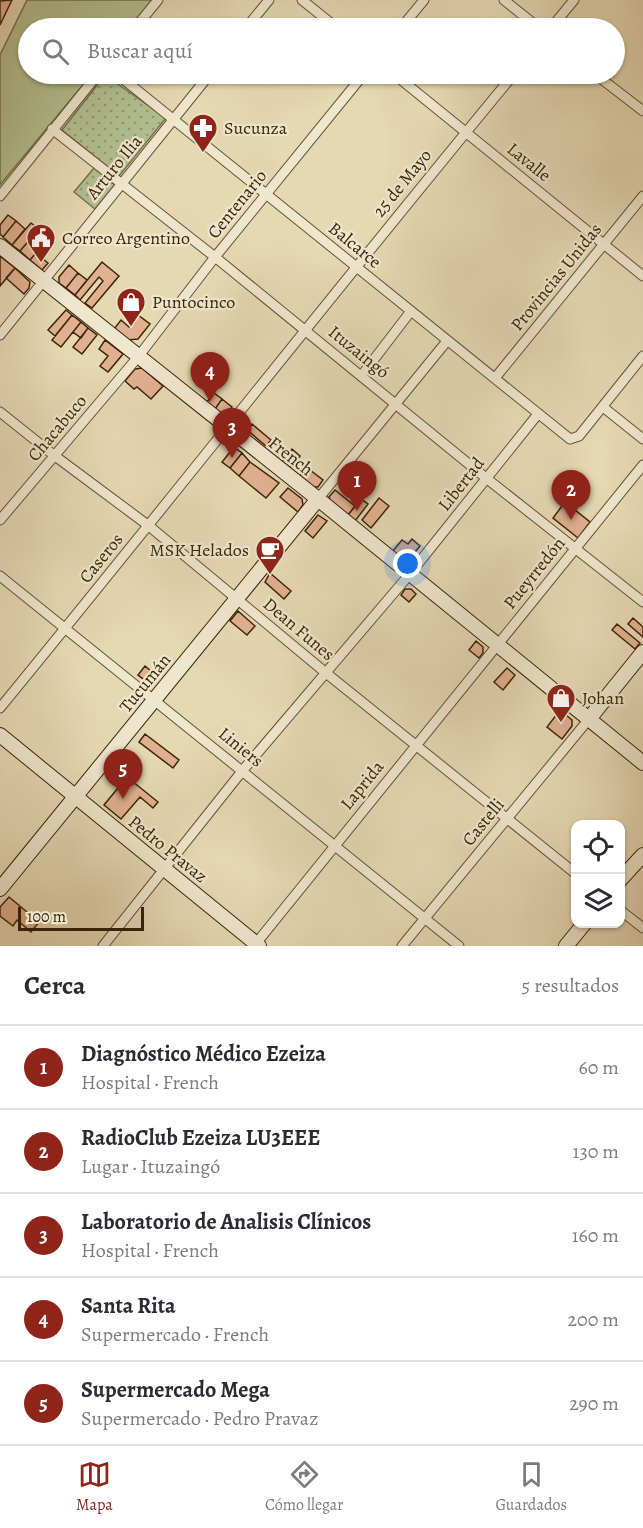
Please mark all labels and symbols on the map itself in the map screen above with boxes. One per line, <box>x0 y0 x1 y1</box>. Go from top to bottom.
pharmacy icon: Sucunza <box>187 112 219 154</box>
place label: Sucunza <box>224 116 288 140</box>
street label: Arturo Ilia <box>80 129 148 205</box>
street label: Lavalle <box>502 137 556 187</box>
street label: 25 de Mayo <box>367 144 437 222</box>
street label: Centenario <box>202 165 272 243</box>
street label: Balcarce <box>324 216 386 274</box>
street label: Provincias Unidas <box>505 218 607 336</box>
public building icon: Correo Argentino <box>25 222 57 264</box>
place label: Correo Argentino <box>62 226 190 250</box>
shop icon: Puntocinco <box>115 286 147 328</box>
place label: Puntocinco <box>152 290 235 314</box>
street label: Ituzaingó <box>324 320 394 384</box>
pin: 4 <box>190 352 230 402</box>
street label: Chacabuco <box>22 390 92 466</box>
pin: 3 <box>212 408 252 458</box>
street label: French <box>264 431 319 481</box>
street label: Libertad <box>432 452 490 516</box>
pin: 1 <box>338 462 376 511</box>
pin: 2 <box>552 470 590 520</box>
street label: Caseros <box>73 528 129 588</box>
street label: Pueyrredón <box>498 532 570 614</box>
cafe icon: MSK Helados <box>254 534 286 576</box>
place label: MSK Helados <box>149 538 249 562</box>
your location <box>393 549 422 578</box>
street label: Dean Funes <box>258 592 340 666</box>
street label: Tucumán <box>114 648 176 718</box>
shop icon: Johan <box>545 682 577 724</box>
place label: Johan <box>582 686 624 710</box>
street label: Liniers <box>213 722 269 772</box>
pin: 5 <box>104 750 142 799</box>
street label: Laprida <box>335 755 390 815</box>
street label: Castelli <box>456 793 510 851</box>
street label: Pedro Pravaz <box>124 810 212 888</box>
scale bar <box>18 904 144 932</box>

